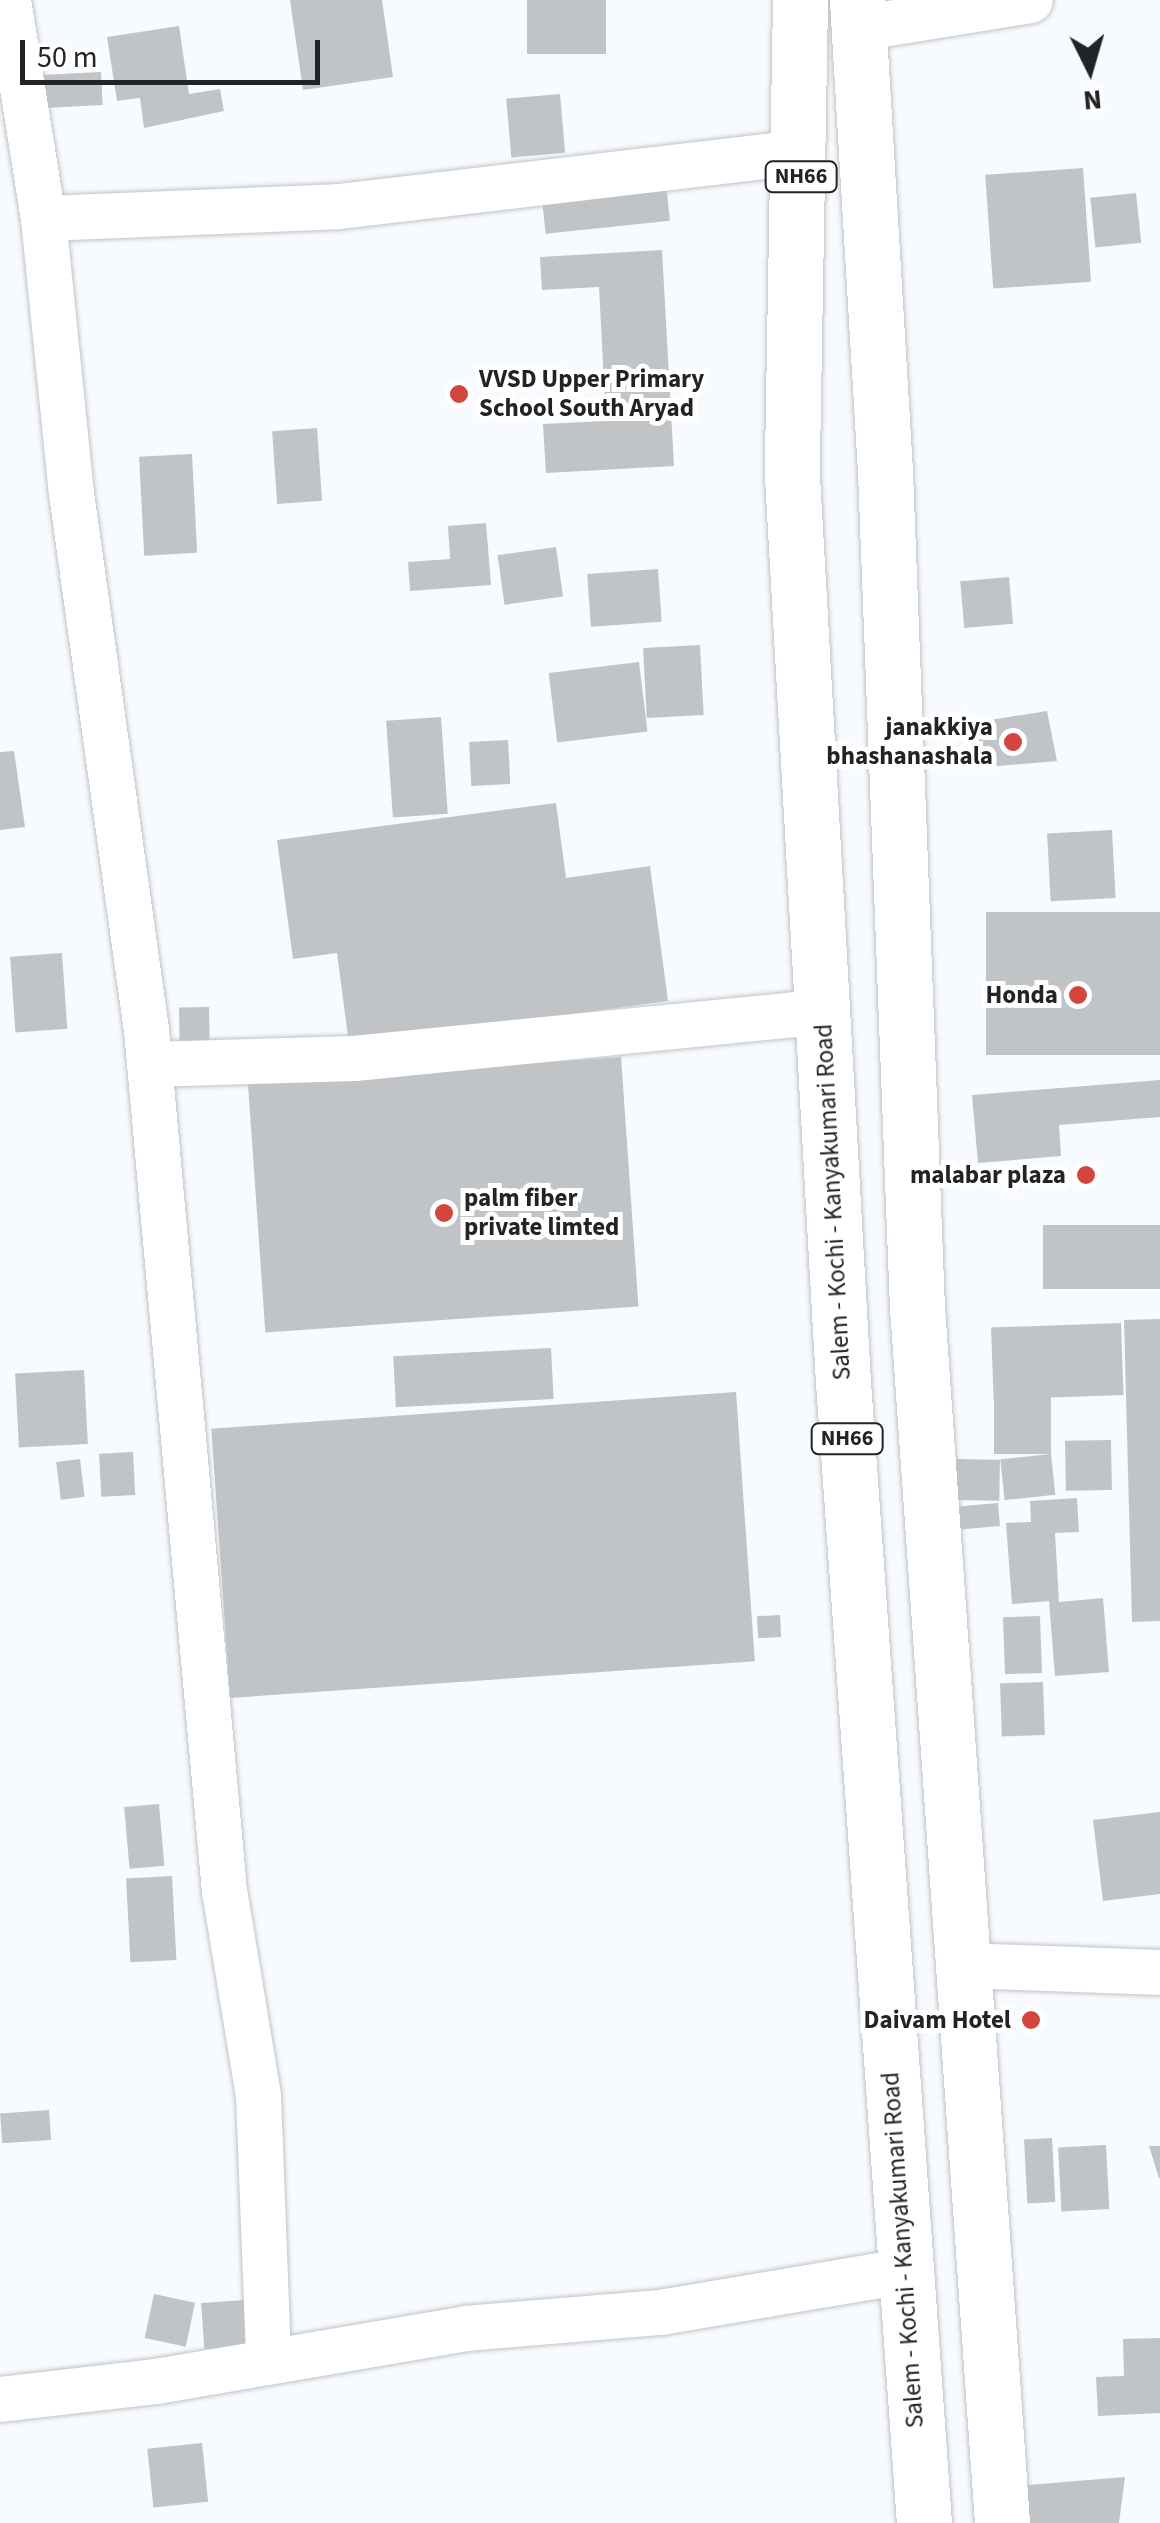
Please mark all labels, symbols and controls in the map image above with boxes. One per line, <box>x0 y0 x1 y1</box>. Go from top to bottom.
scale bar <box>25 20 325 82</box>
north arrow <box>1040 20 1140 120</box>
text: 50 m <box>37 36 98 79</box>
text: N <box>1082 79 1104 121</box>
road number: NH66 <box>764 160 838 194</box>
place label: VVSD Upper Primary School South Aryad <box>479 365 704 424</box>
marker: VVSD Upper Primary School South Aryad <box>448 383 470 405</box>
place label: janakkiya bhashanashala <box>826 713 993 772</box>
marker: janakkiya bhashanashala <box>1002 731 1024 753</box>
place label: Honda <box>985 980 1058 1010</box>
marker: Honda <box>1067 984 1089 1006</box>
street label: Salem - Kochi - Kanyakumari Road <box>809 1023 857 1381</box>
place label: malabar plaza <box>910 1160 1066 1190</box>
marker: malabar plaza <box>1075 1164 1097 1186</box>
place label: palm fiber private limted <box>464 1184 619 1243</box>
marker: palm fiber private limted <box>433 1202 455 1224</box>
road number: NH66 <box>810 1422 884 1456</box>
place label: Daivam Hotel <box>864 2005 1011 2035</box>
marker: Daivam Hotel <box>1020 2009 1042 2031</box>
street label: Salem - Kochi - Kanyakumari Road <box>876 2071 930 2429</box>

